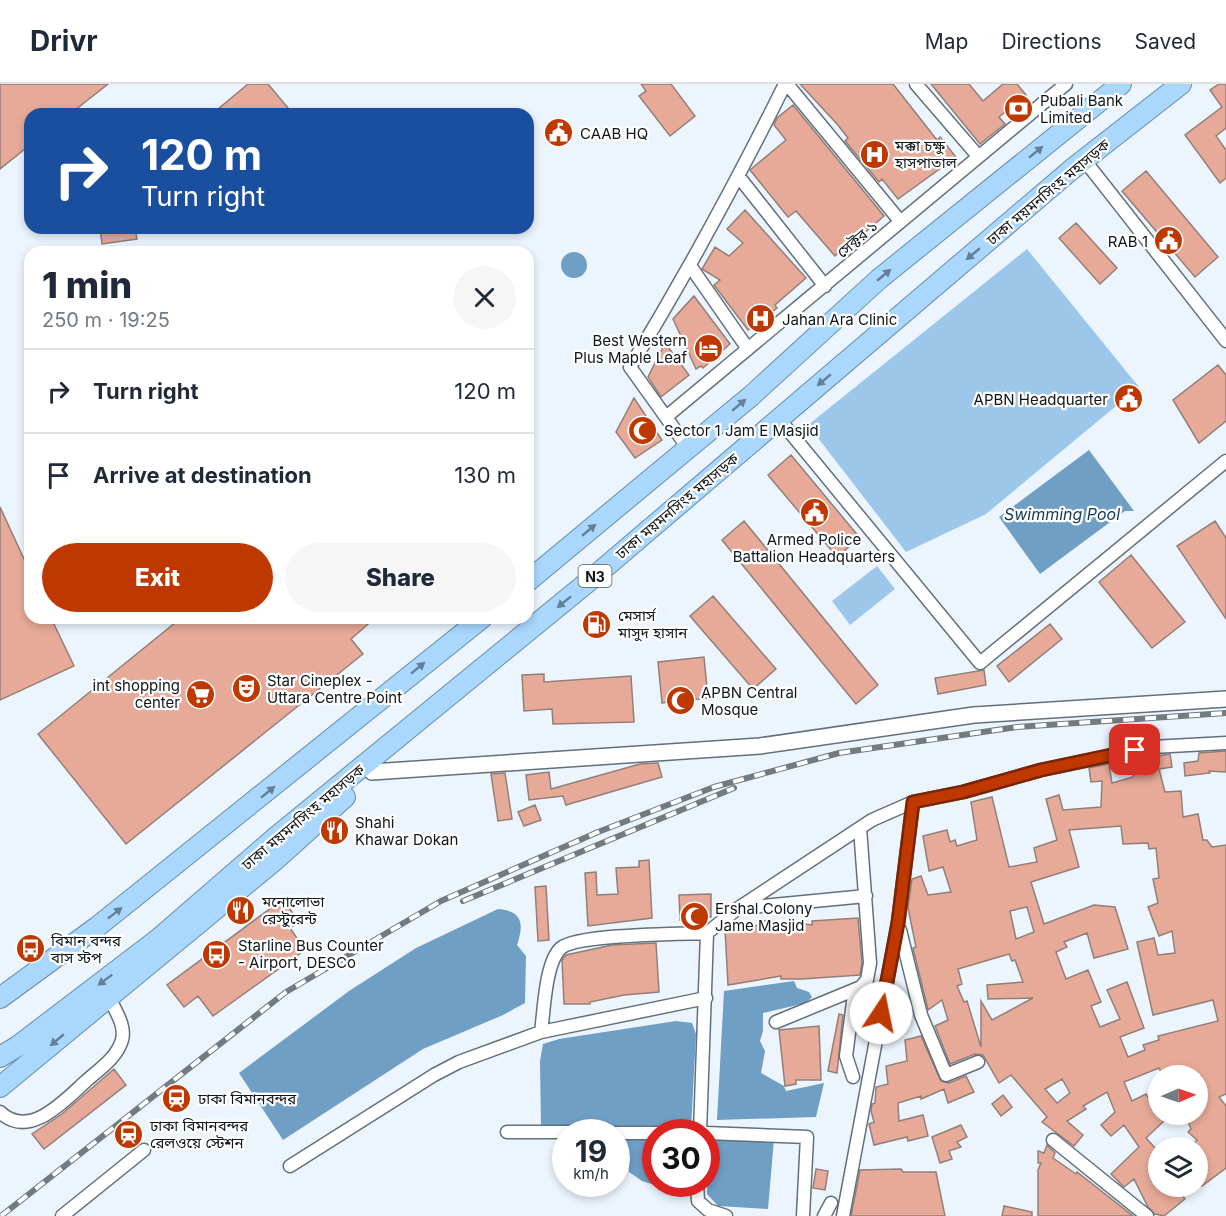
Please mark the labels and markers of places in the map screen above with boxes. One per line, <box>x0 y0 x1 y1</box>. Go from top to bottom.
place label: Pubali Bank Limited <box>1040 91 1124 127</box>
bank icon: Pubali Bank Limited <box>1003 93 1035 125</box>
public building icon: CAAB HQ <box>543 117 575 149</box>
place label: CAAB HQ <box>580 124 648 143</box>
place label: মক্কা চক্ষু হাসপাতাল <box>894 136 958 172</box>
hospital icon: মক্কা চক্ষু হাসপাতাল <box>858 138 890 170</box>
public building icon: RAB 1 <box>1153 225 1185 257</box>
place label: RAB 1 <box>1108 232 1148 251</box>
hospital icon: Jahan Ara Clinic <box>745 303 777 335</box>
place label: Jahan Ara Clinic <box>782 310 897 329</box>
place label: Best Western Plus Maple Leaf <box>574 331 687 367</box>
hotel icon: Best Western Plus Maple Leaf <box>692 333 724 365</box>
public building icon: APBN Headquarter <box>1113 383 1145 415</box>
place label: APBN Headquarter <box>974 390 1108 409</box>
mosque icon: Sector 1 Jam E Masjid <box>627 414 659 446</box>
place label: Sector 1 Jam E Masjid <box>664 421 819 440</box>
public building icon: Armed Police Battalion Headquarters <box>798 496 830 528</box>
place label: Armed Police Battalion Headquarters <box>733 530 895 566</box>
place label: মেসার্স মাসুদ হাসান <box>617 606 688 642</box>
fuel station icon: মেসার্স মাসুদ হাসান <box>581 608 613 640</box>
place label: Star Cineplex - Uttara Centre Point <box>267 671 402 707</box>
theatre icon: Star Cineplex - Uttara Centre Point <box>230 673 262 705</box>
place label: int shopping center <box>93 676 180 712</box>
supermarket icon: int shopping center <box>185 678 217 710</box>
place label: APBN Central Mosque <box>701 683 797 719</box>
mosque icon: APBN Central Mosque <box>664 685 696 717</box>
pin <box>1109 724 1160 775</box>
place label: Shahi Khawar Dokan <box>355 813 458 849</box>
restaurant icon: Shahi Khawar Dokan <box>318 815 350 847</box>
place label: মনোলোভা রেস্টুরেন্ট <box>261 892 326 928</box>
restaurant icon: মনোলোভা রেস্টুরেন্ট <box>225 894 257 926</box>
place label: Ershal Colony Jame Masjid <box>715 899 813 935</box>
mosque icon: Ershal Colony Jame Masjid <box>678 901 710 933</box>
place label: বিমান বন্দর বাস স্টপ <box>50 931 122 967</box>
bus stop icon: বিমান বন্দর বাস স্টপ <box>14 933 46 965</box>
place label: Starline Bus Counter - Airport, DESCo <box>238 936 384 972</box>
bus stop icon: Starline Bus Counter - Airport, DESCo <box>201 938 233 970</box>
station icon: ঢাকা বিমানবন্দর <box>161 1082 193 1114</box>
place label: ঢাকা বিমানবন্দর <box>197 1089 297 1108</box>
place label: ঢাকা বিমানবন্দর রেলওয়ে স্টেশন <box>149 1116 249 1152</box>
station icon: ঢাকা বিমানবন্দর রেলওয়ে স্টেশন <box>113 1118 145 1150</box>

